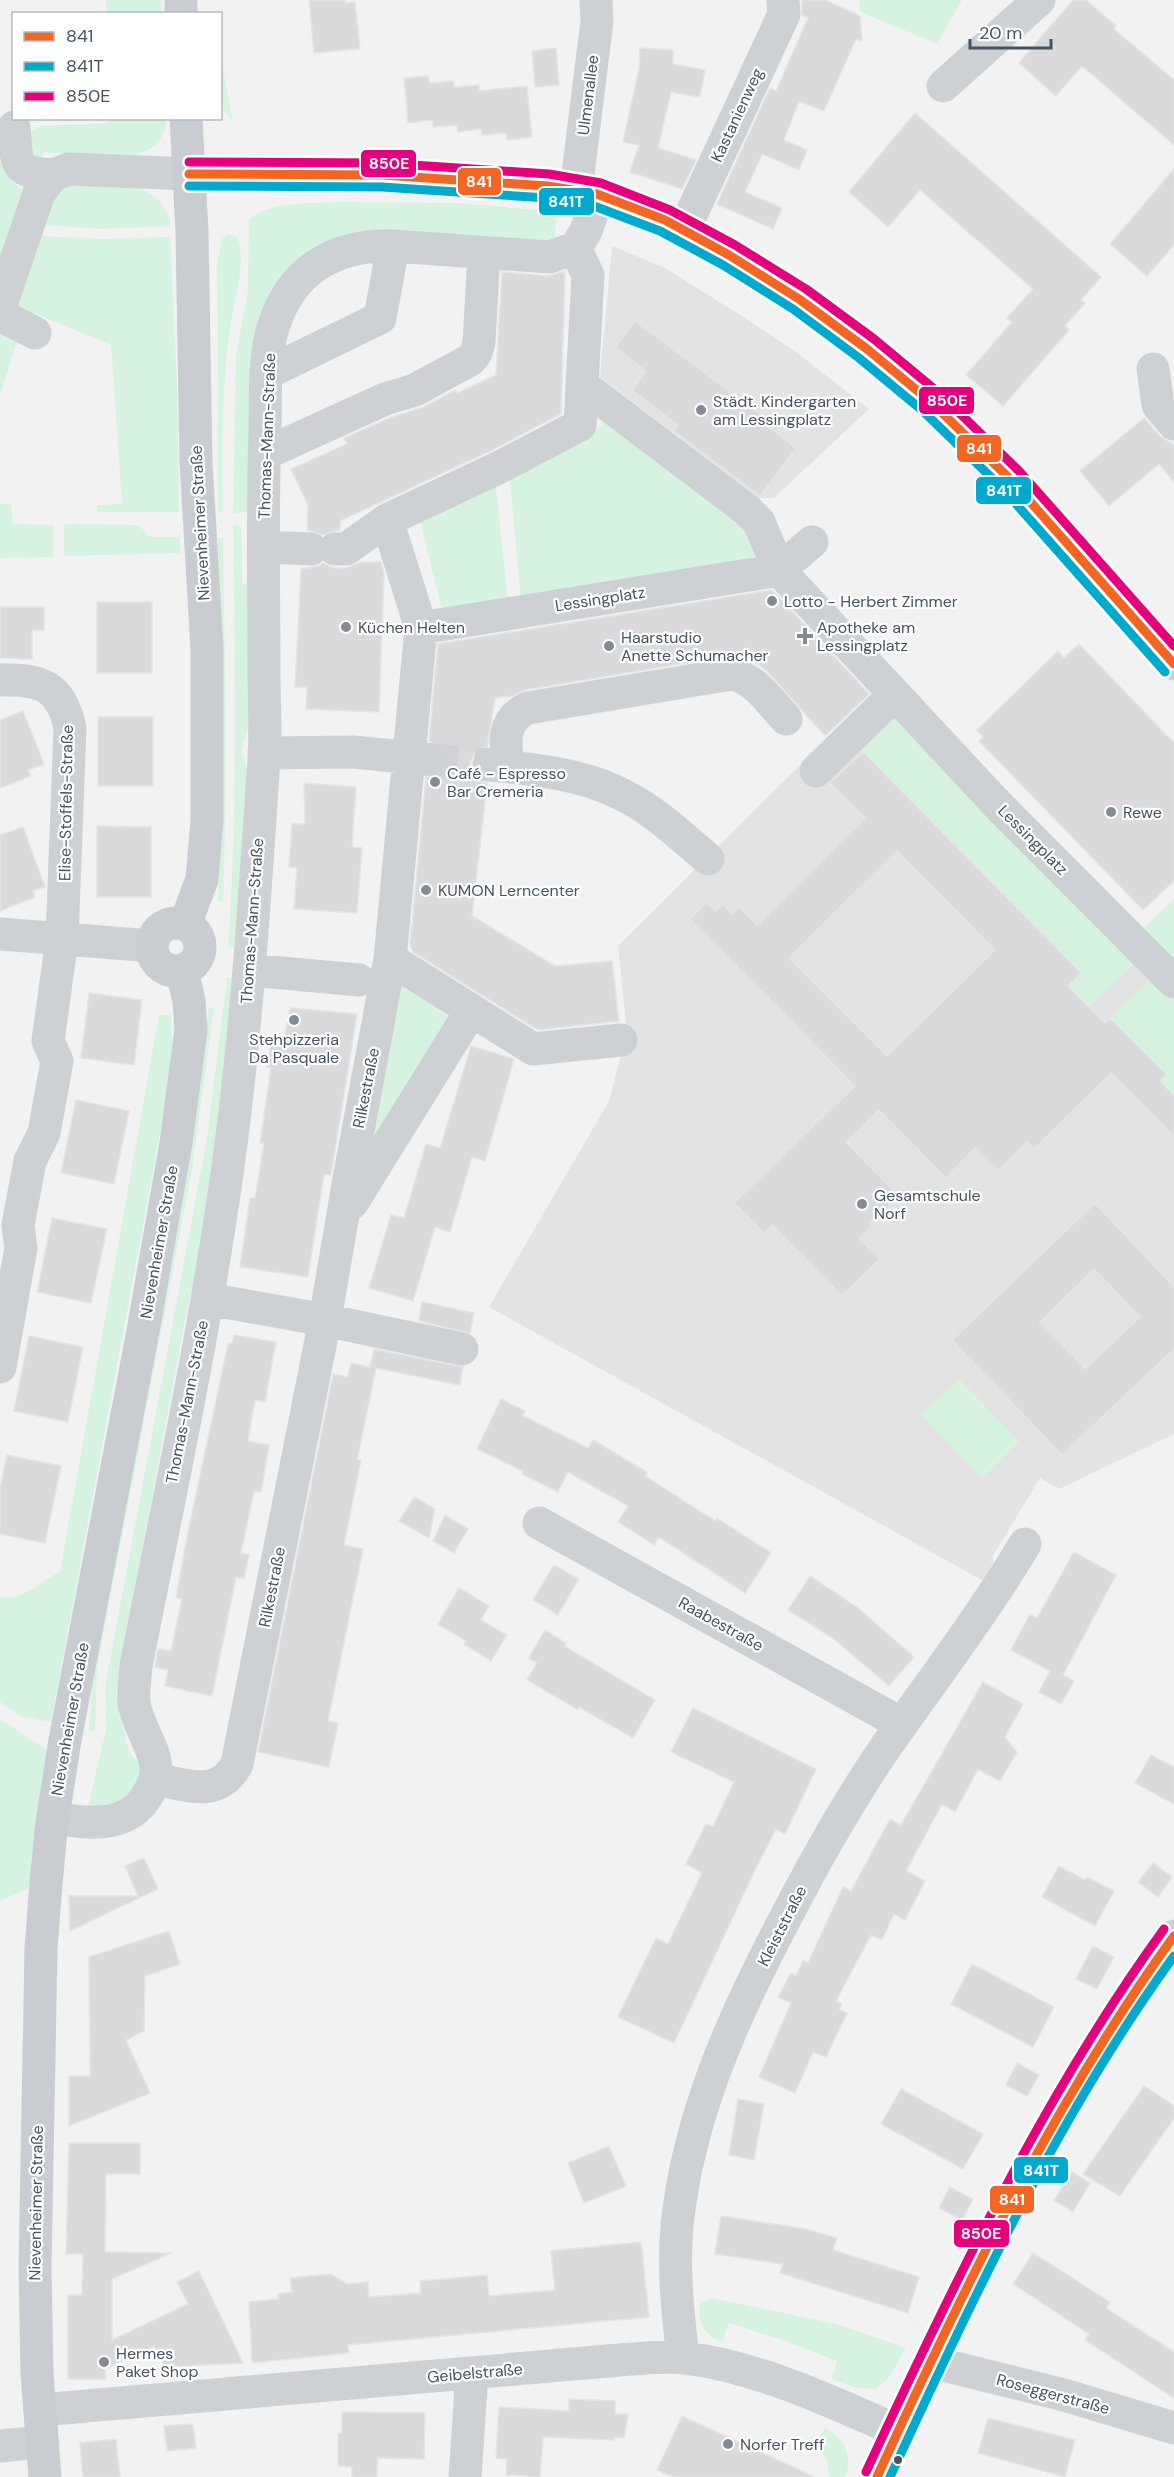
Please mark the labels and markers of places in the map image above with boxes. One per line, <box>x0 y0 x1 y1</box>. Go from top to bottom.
place label: Städt. Kindergarten am Lessingplatz <box>713 391 856 430</box>
marker: Städt. Kindergarten am Lessingplatz <box>694 403 708 417</box>
place label: Lotto - Herbert Zimmer <box>784 591 958 612</box>
marker: Lotto - Herbert Zimmer <box>765 594 779 608</box>
place label: Küchen Helten <box>358 617 465 638</box>
place label: Apotheke am Lessingplatz <box>817 617 915 656</box>
marker: Küchen Helten <box>339 620 353 634</box>
place label: Haarstudio Anette Schumacher <box>621 627 768 666</box>
marker: Apotheke am Lessingplatz <box>798 629 812 643</box>
marker: Haarstudio Anette Schumacher <box>602 639 616 653</box>
place label: Café - Espresso Bar Cremeria <box>447 763 566 802</box>
marker: Café - Espresso Bar Cremeria <box>428 775 442 789</box>
place label: Rewe <box>1123 802 1162 823</box>
marker: Rewe <box>1104 805 1118 819</box>
place label: KUMON Lerncenter <box>438 880 580 901</box>
marker: KUMON Lerncenter <box>419 883 433 897</box>
marker: Stehpizzeria Da Pasquale <box>287 1013 301 1027</box>
place label: Stehpizzeria Da Pasquale <box>249 1029 339 1068</box>
place label: Gesamtschule Norf <box>874 1185 981 1224</box>
marker: Gesamtschule Norf <box>855 1197 869 1211</box>
place label: Hermes Paket Shop <box>116 2343 198 2382</box>
marker: Hermes Paket Shop <box>97 2355 111 2369</box>
place label: Norfer Treff <box>740 2434 825 2455</box>
marker: Norfer Treff <box>721 2437 735 2451</box>
unlabelled marker <box>892 2454 904 2466</box>

